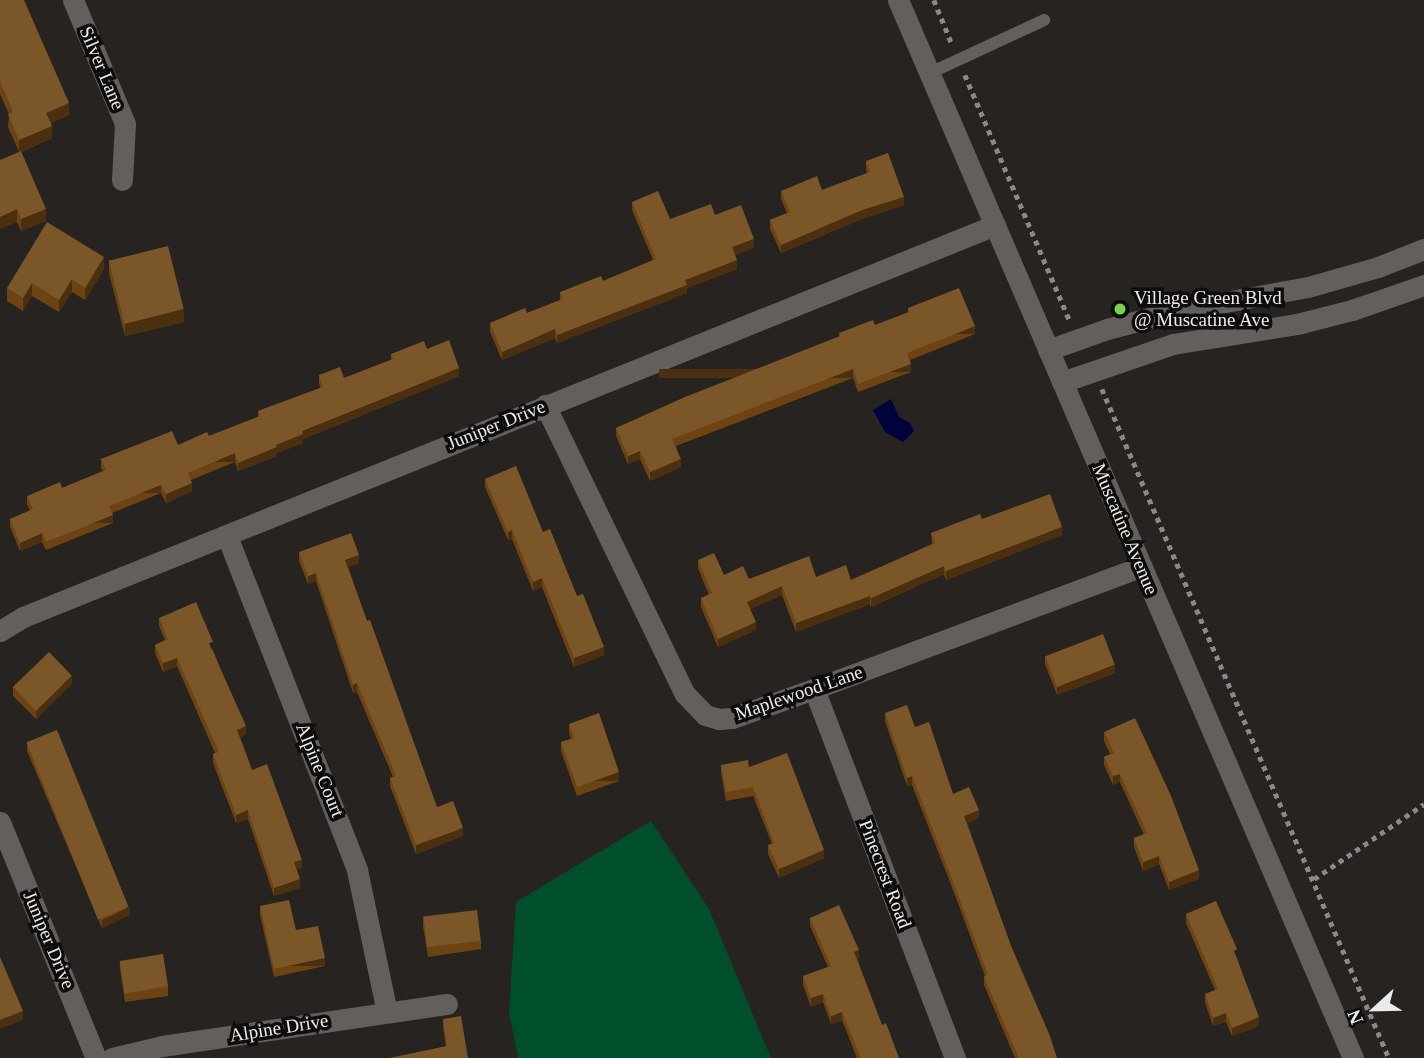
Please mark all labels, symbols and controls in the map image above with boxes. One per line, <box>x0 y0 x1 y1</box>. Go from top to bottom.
street label: Silver Lane <box>74 23 130 113</box>
place label: Village Green Blvd @ Muscatine Ave <box>1134 287 1282 331</box>
marker: Village Green Blvd @ Muscatine Ave <box>1112 301 1128 317</box>
street label: Juniper Drive <box>444 395 548 455</box>
street label: Muscatine Avenue <box>1087 459 1163 599</box>
street label: Maplewood Lane <box>732 660 866 726</box>
street label: Alpine Court <box>291 719 349 821</box>
street label: Pinecrest Road <box>854 816 916 932</box>
street label: Juniper Drive <box>18 888 80 992</box>
north arrow <box>1340 974 1410 1044</box>
text: N <box>1343 1007 1367 1027</box>
street label: Alpine Drive <box>228 1009 330 1047</box>

